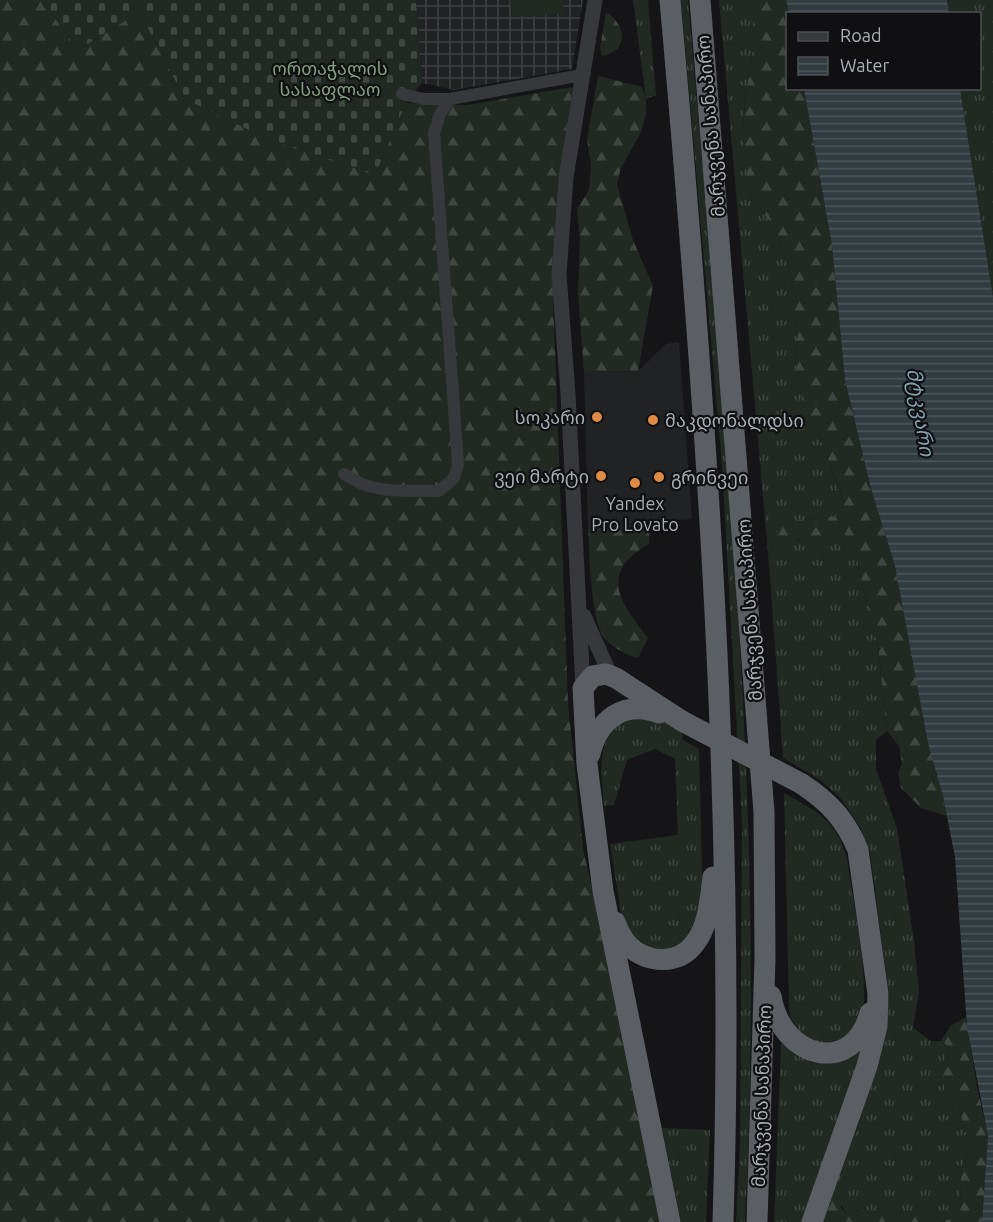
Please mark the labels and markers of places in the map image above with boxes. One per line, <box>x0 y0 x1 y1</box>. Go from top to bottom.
place label: სოკარი <box>515 407 585 429</box>
marker: სოკარი <box>590 410 604 424</box>
place label: მაკდონალდსი <box>665 410 804 432</box>
marker: მაკდონალდსი <box>646 413 660 427</box>
place label: ვეი მარტი <box>494 466 589 488</box>
place label: გრინვეი <box>671 467 748 489</box>
marker: ვეი მარტი <box>594 469 608 483</box>
marker: გრინვეი <box>652 470 666 484</box>
marker: Yandex Pro Lovato <box>628 476 642 490</box>
place label: Yandex Pro Lovato <box>591 493 679 534</box>

